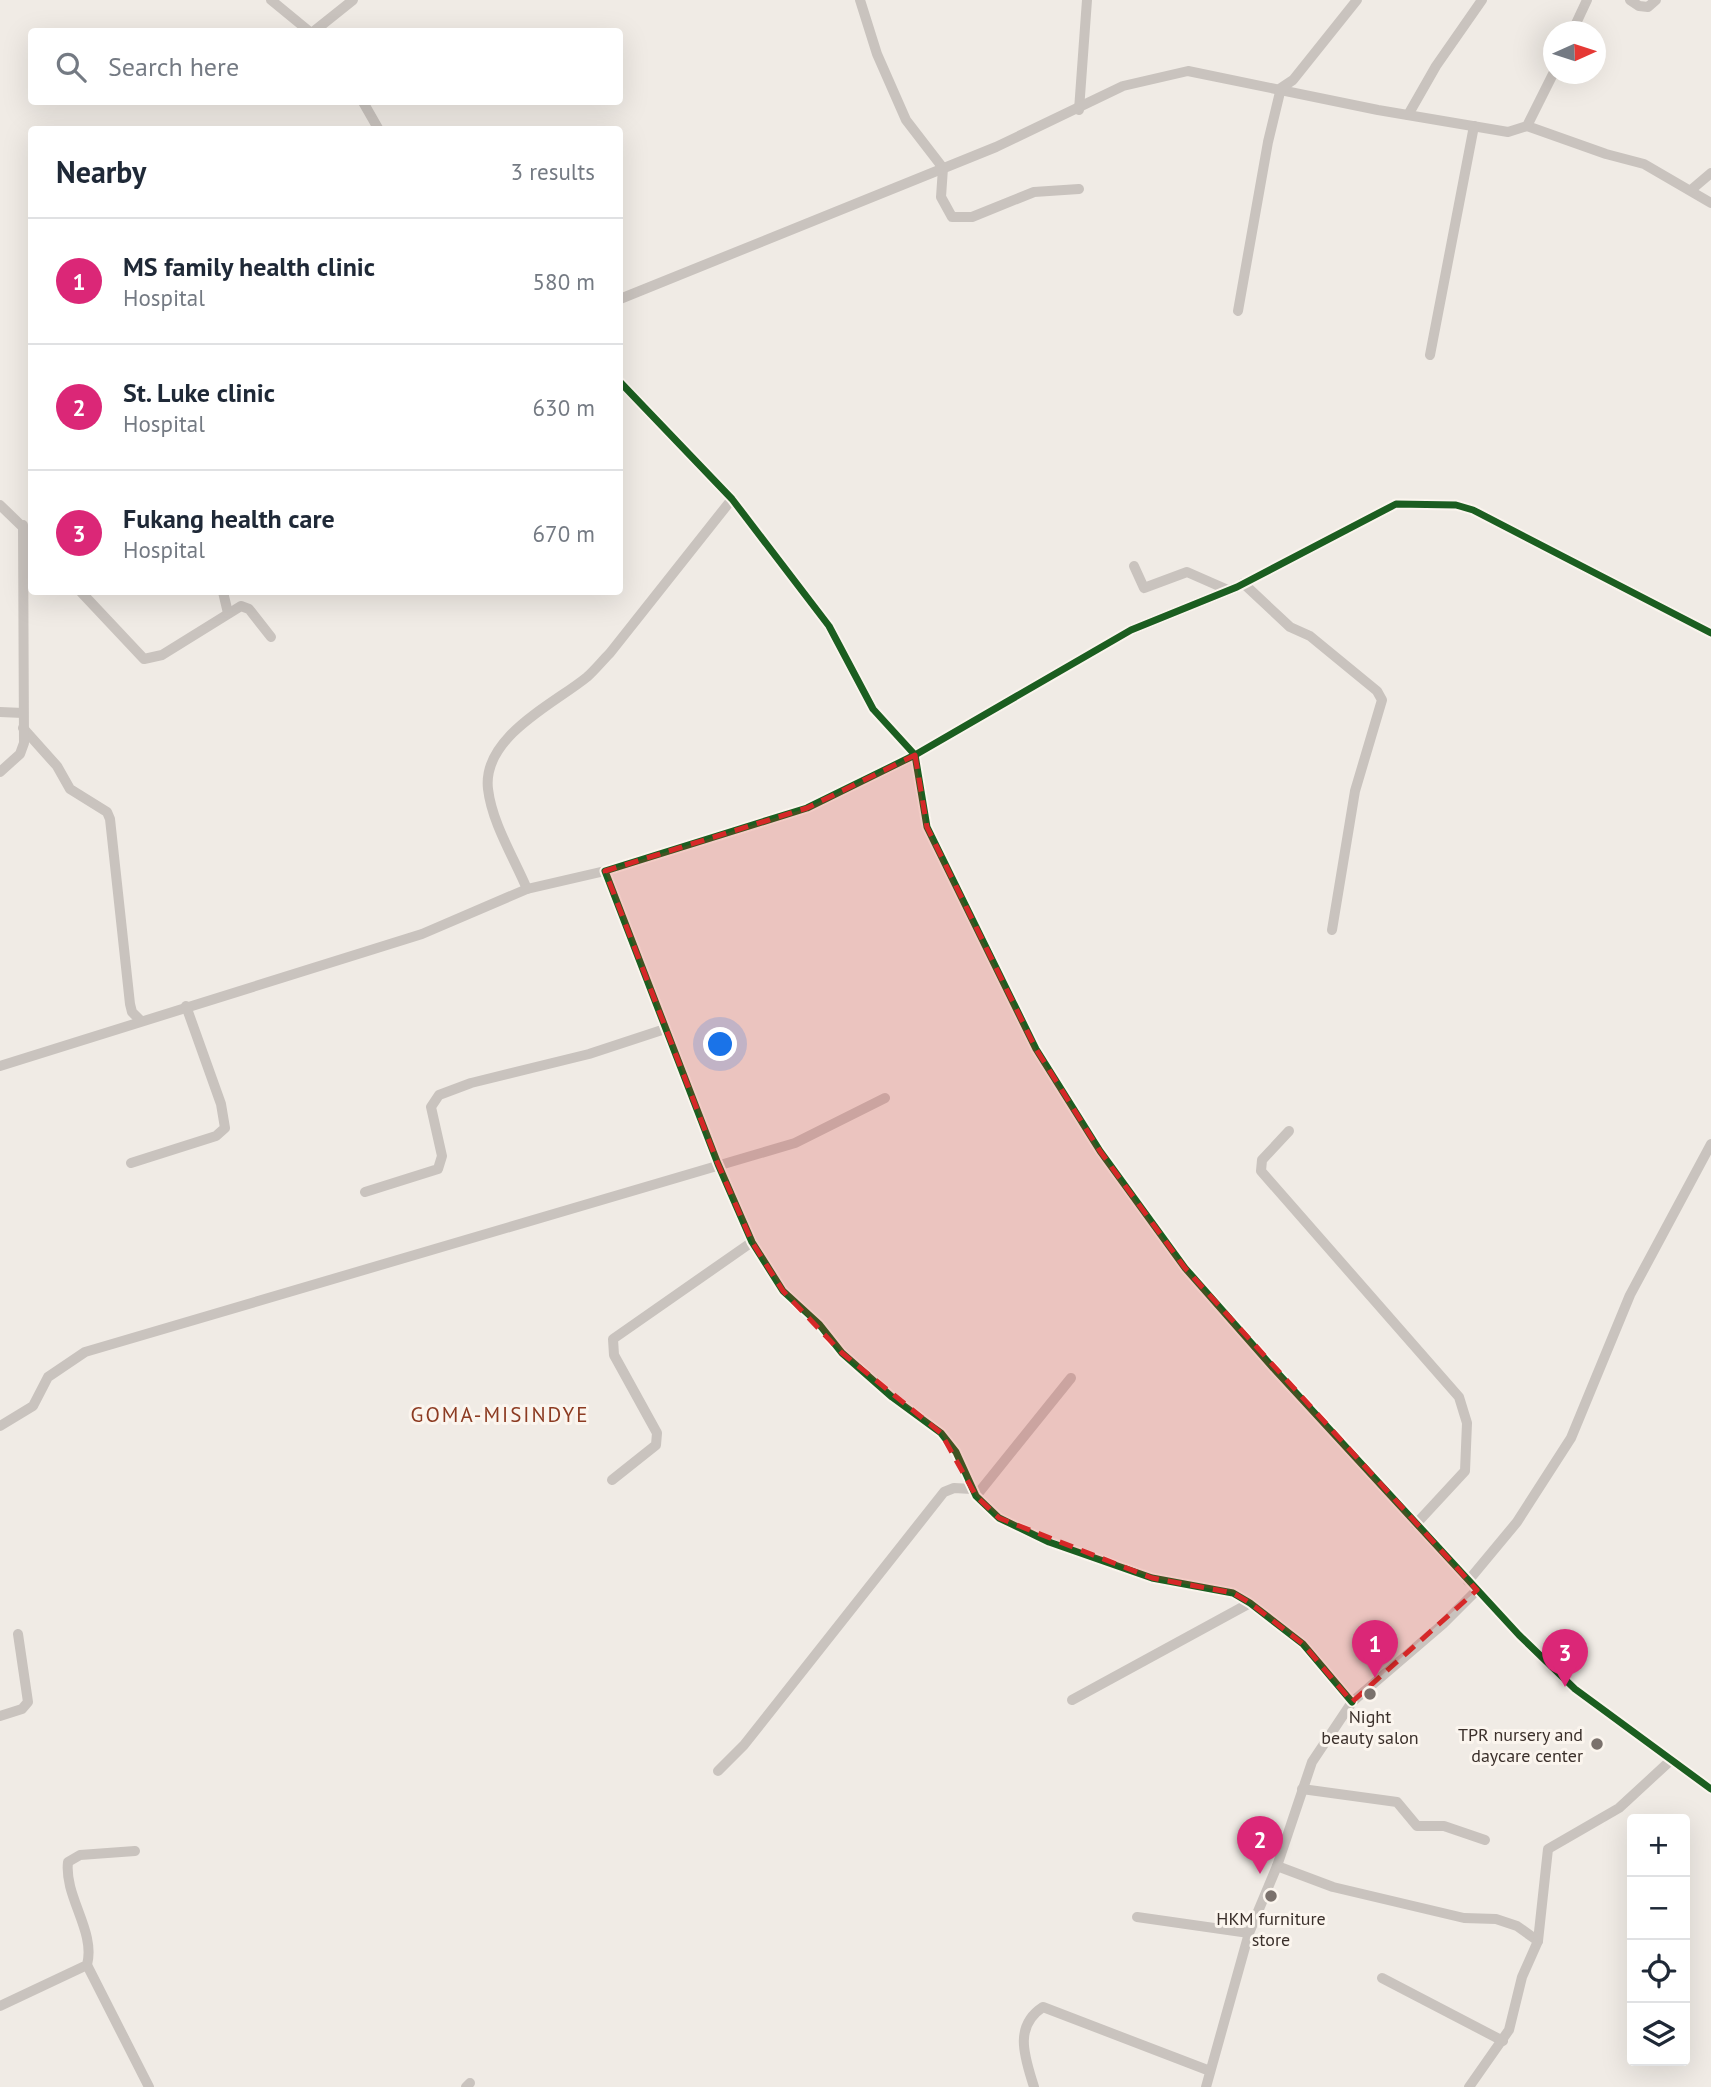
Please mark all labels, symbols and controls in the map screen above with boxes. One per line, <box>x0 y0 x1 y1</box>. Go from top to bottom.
north arrow <box>1543 21 1606 84</box>
search box <box>28 28 623 105</box>
icon: search <box>52 48 90 86</box>
text: Search here <box>108 50 239 83</box>
text: Nearby <box>56 152 146 191</box>
text: 3 results <box>511 157 595 186</box>
text: MS family health clinic <box>123 250 375 283</box>
text: 1 <box>72 267 86 296</box>
text: 580 m <box>533 267 595 296</box>
text: Hospital <box>123 283 205 312</box>
text: St. Luke clinic <box>123 376 275 409</box>
text: 2 <box>72 393 86 422</box>
text: 630 m <box>533 393 595 422</box>
text: Hospital <box>123 409 205 438</box>
text: Fukang health care <box>123 502 335 535</box>
text: 3 <box>72 519 86 548</box>
text: 670 m <box>533 519 595 548</box>
text: Hospital <box>123 535 205 564</box>
your location <box>703 1027 737 1061</box>
district label: GOMA-MISINDYE <box>411 1401 589 1428</box>
pin: 1 <box>1352 1620 1398 1678</box>
pin: 3 <box>1542 1629 1588 1687</box>
marker: Night beauty salon <box>1362 1686 1378 1702</box>
place label: Night beauty salon <box>1321 1705 1419 1749</box>
place label: TPR nursery and daycare center <box>1458 1723 1583 1767</box>
marker: TPR nursery and daycare center <box>1589 1736 1605 1752</box>
map controls <box>1627 1814 1690 2066</box>
button: + <box>1627 1814 1690 1877</box>
pin: 2 <box>1237 1816 1283 1874</box>
button: − <box>1627 1877 1690 1940</box>
marker: HKM furniture store <box>1263 1888 1279 1904</box>
place label: HKM furniture store <box>1216 1907 1326 1951</box>
button: locate <box>1627 1940 1690 2003</box>
button: layers <box>1627 2003 1690 2066</box>

